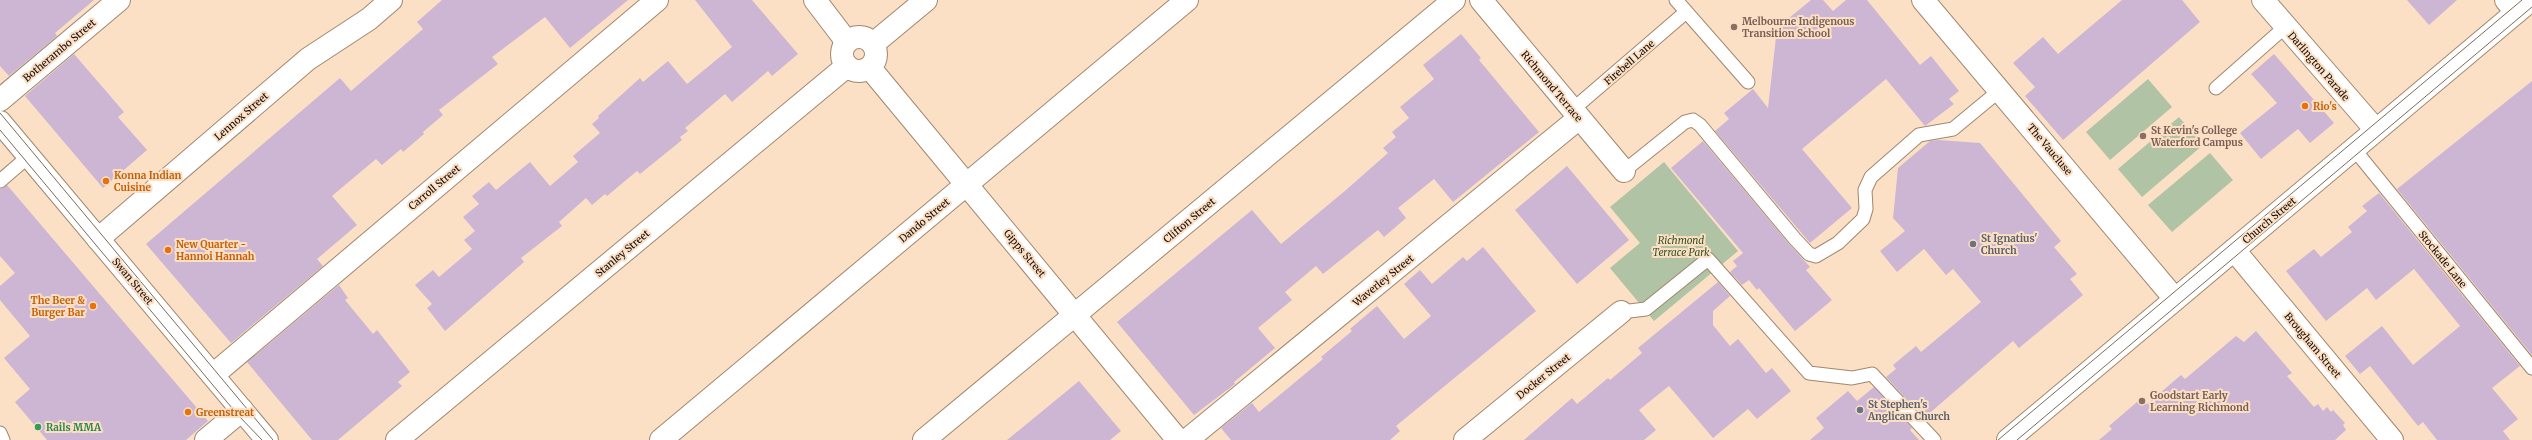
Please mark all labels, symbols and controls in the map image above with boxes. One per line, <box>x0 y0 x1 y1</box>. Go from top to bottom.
place label: Melbourne Indigenous Transition School <box>1742 15 1854 40</box>
street label: Botherambo Street <box>20 16 98 85</box>
marker: Melbourne Indigenous Transition School <box>1729 22 1739 32</box>
street label: Darlington Parade <box>2285 29 2352 104</box>
street label: Firebell Lane <box>1602 37 1657 88</box>
street label: Richmond Terrace <box>1518 48 1585 125</box>
street label: Lennox Street <box>212 89 271 143</box>
place label: Rio's <box>2313 100 2337 113</box>
marker: Rio's <box>2300 101 2310 111</box>
street label: The Vaucluse <box>2024 121 2075 178</box>
place label: St Kevin's College Waterford Campus <box>2150 124 2243 149</box>
marker: St Kevin's College Waterford Campus <box>2138 131 2148 141</box>
street label: Carroll Street <box>406 162 463 213</box>
place label: Konna Indian Cuisine <box>114 169 182 194</box>
marker: Konna Indian Cuisine <box>101 176 111 186</box>
street label: Church Street <box>2240 194 2299 247</box>
street label: Dando Street <box>896 195 952 245</box>
street label: Clifton Street <box>1161 195 1218 246</box>
street label: Stanley Street <box>593 227 652 280</box>
street label: Gipps Street <box>1001 227 1048 280</box>
street label: Stockade Lane <box>2416 228 2470 291</box>
place label: St Ignatius' Church <box>1981 232 2037 257</box>
park label: Richmond Terrace Park <box>1653 234 1710 259</box>
place label: New Quarter - Hannoi Hannah <box>176 238 255 263</box>
marker: St Ignatius' Church <box>1968 239 1978 249</box>
marker: New Quarter - Hannoi Hannah <box>163 245 173 255</box>
street label: Waverley Street <box>1349 252 1417 310</box>
street label: Swan Street <box>109 255 156 307</box>
place label: The Beer & Burger Bar <box>31 294 85 319</box>
marker: The Beer & Burger Bar <box>88 301 98 311</box>
street label: Brougham Street <box>2281 310 2344 381</box>
street label: Docker Street <box>1514 351 1573 402</box>
place label: Goodstart Early Learning Richmond <box>2150 389 2249 414</box>
marker: Goodstart Early Learning Richmond <box>2137 396 2147 406</box>
place label: St Stephen's Anglican Church <box>1867 398 1950 423</box>
marker: St Stephen's Anglican Church <box>1855 405 1865 415</box>
place label: Greenstreat <box>196 406 254 419</box>
marker: Greenstreat <box>183 407 193 417</box>
place label: Rails MMA <box>46 421 102 434</box>
marker: Rails MMA <box>33 422 43 432</box>

